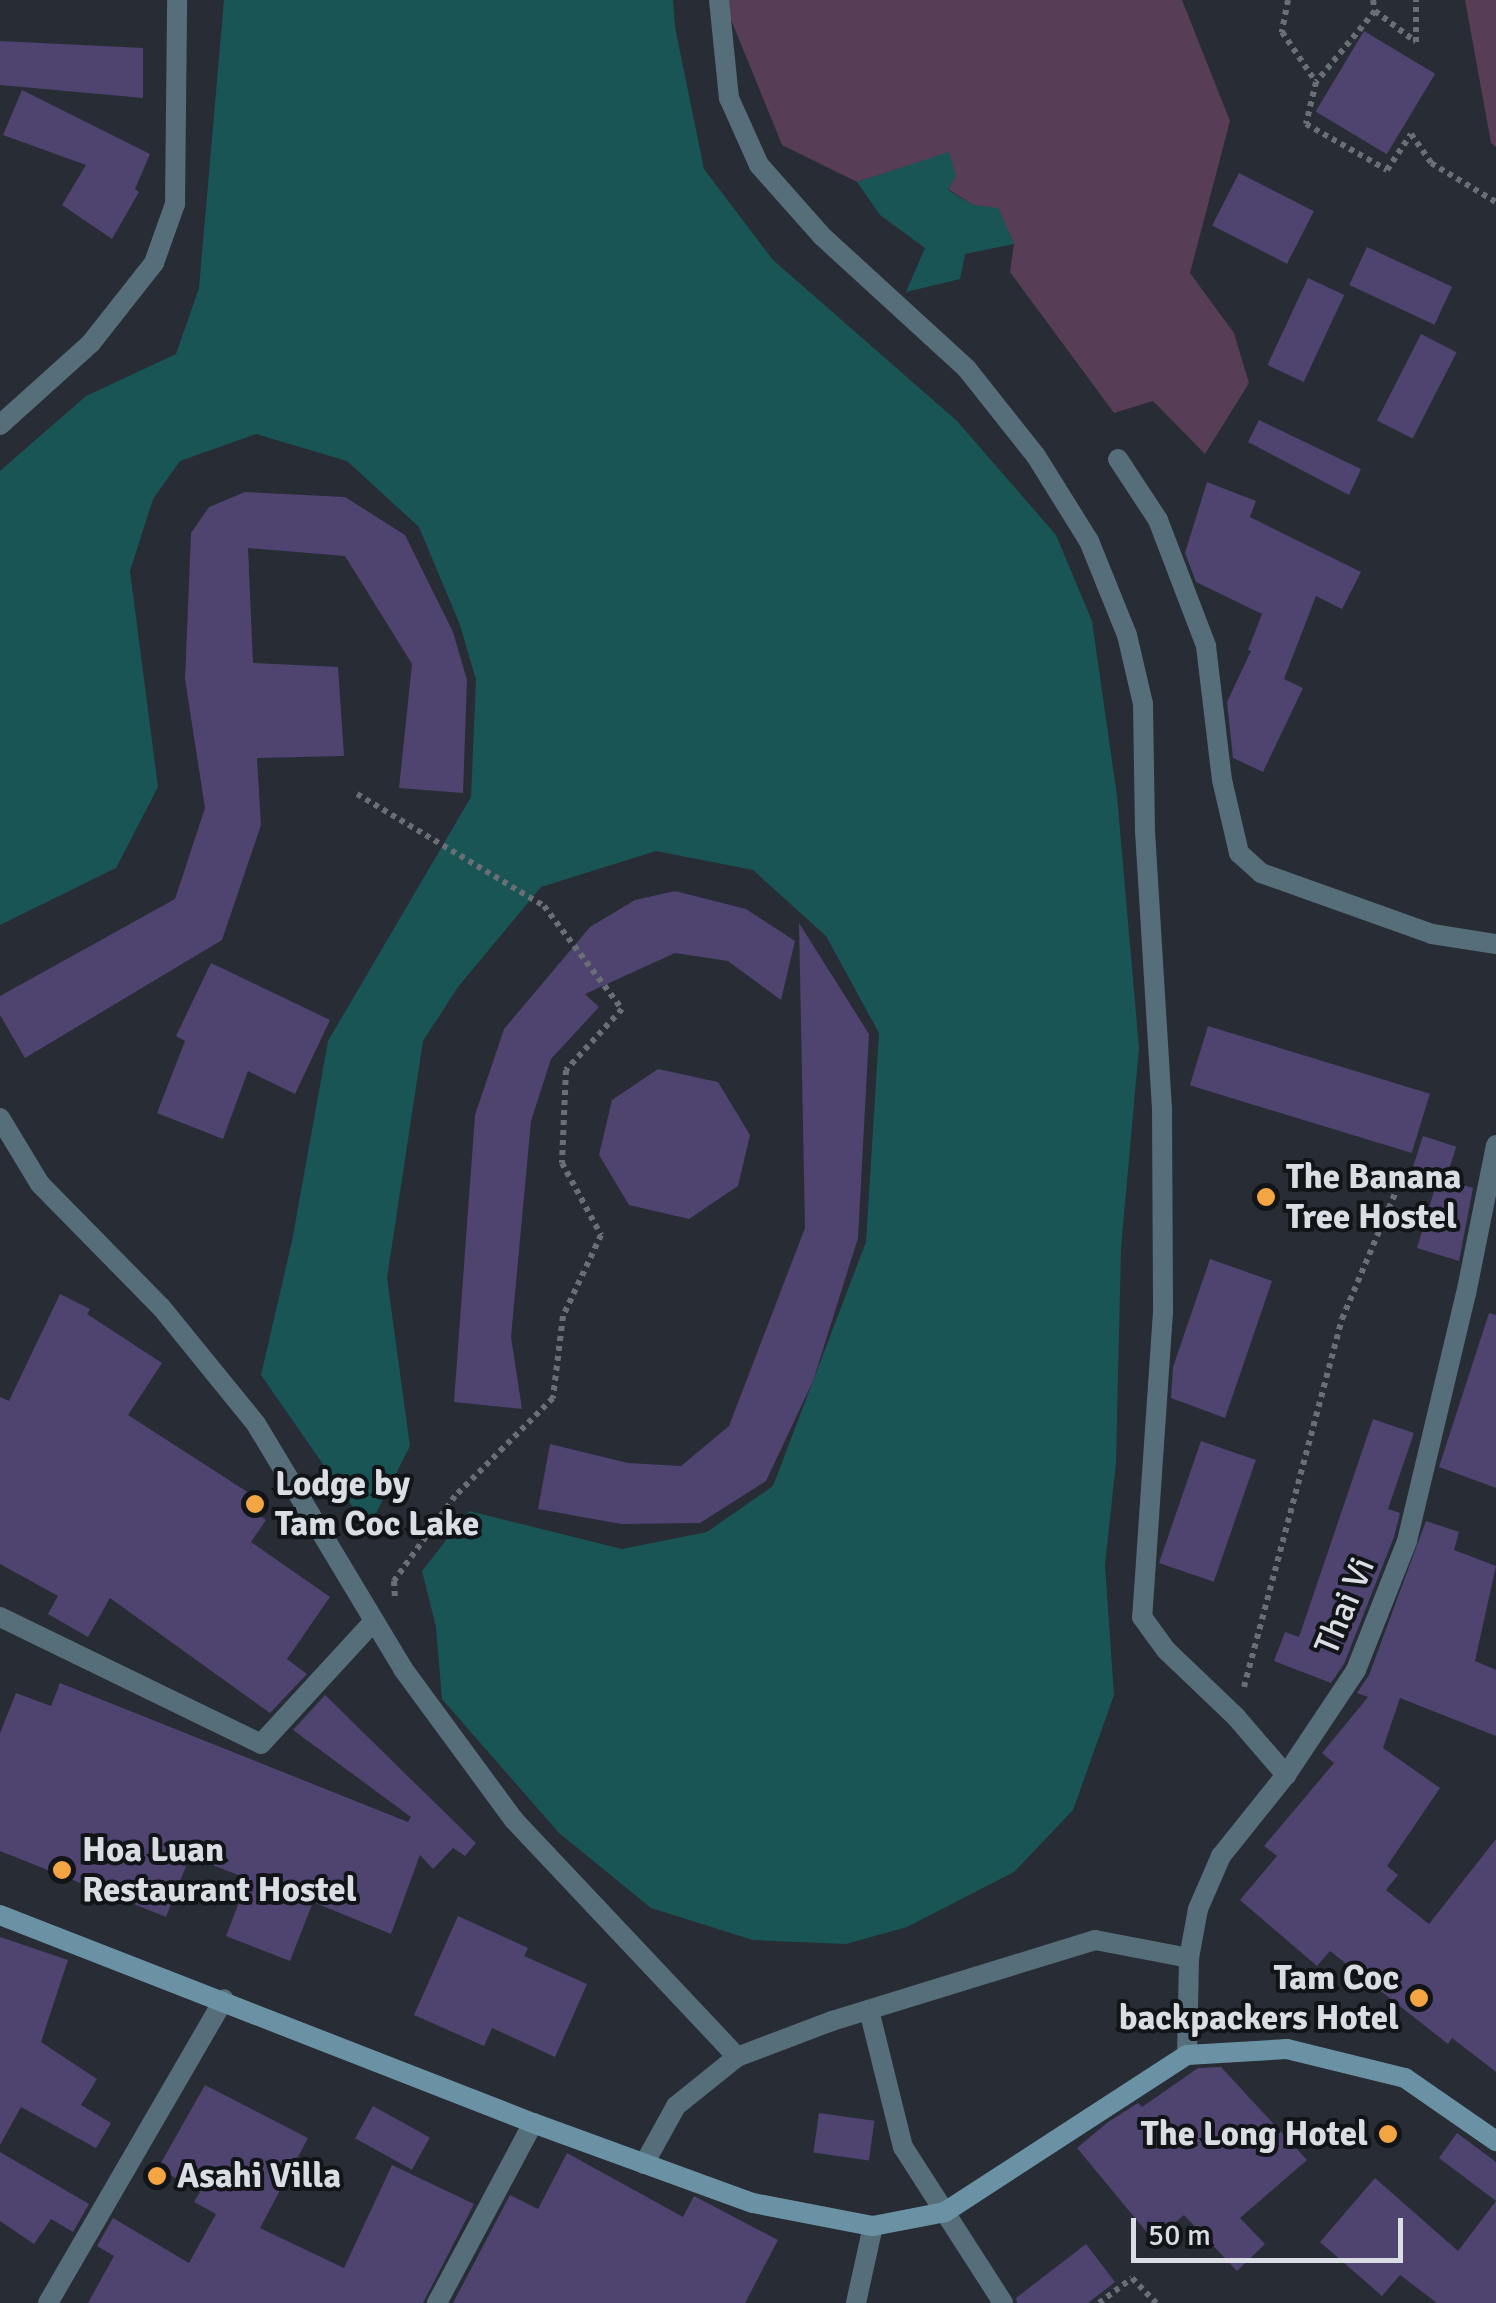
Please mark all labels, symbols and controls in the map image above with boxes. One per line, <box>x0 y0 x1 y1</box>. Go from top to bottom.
place label: The Banana Tree Hostel <box>1286 1156 1462 1238</box>
marker: The Banana Tree Hostel <box>1255 1186 1277 1208</box>
place label: Lodge by Tam Coc Lake <box>275 1463 479 1545</box>
marker: Lodge by Tam Coc Lake <box>244 1493 266 1515</box>
street label: Thai Vi <box>1306 1551 1384 1661</box>
place label: Hoa Luan Restaurant Hostel <box>82 1829 357 1911</box>
marker: Hoa Luan Restaurant Hostel <box>51 1859 73 1881</box>
place label: Tam Coc backpackers Hotel <box>1119 1957 1399 2039</box>
marker: Tam Coc backpackers Hotel <box>1408 1987 1430 2009</box>
place label: The Long Hotel <box>1141 2113 1368 2155</box>
marker: The Long Hotel <box>1377 2123 1399 2145</box>
place label: Asahi Villa <box>177 2155 341 2197</box>
marker: Asahi Villa <box>146 2165 168 2187</box>
scale bar <box>1136 2198 1408 2260</box>
text: 50 m <box>1148 2217 1211 2254</box>

